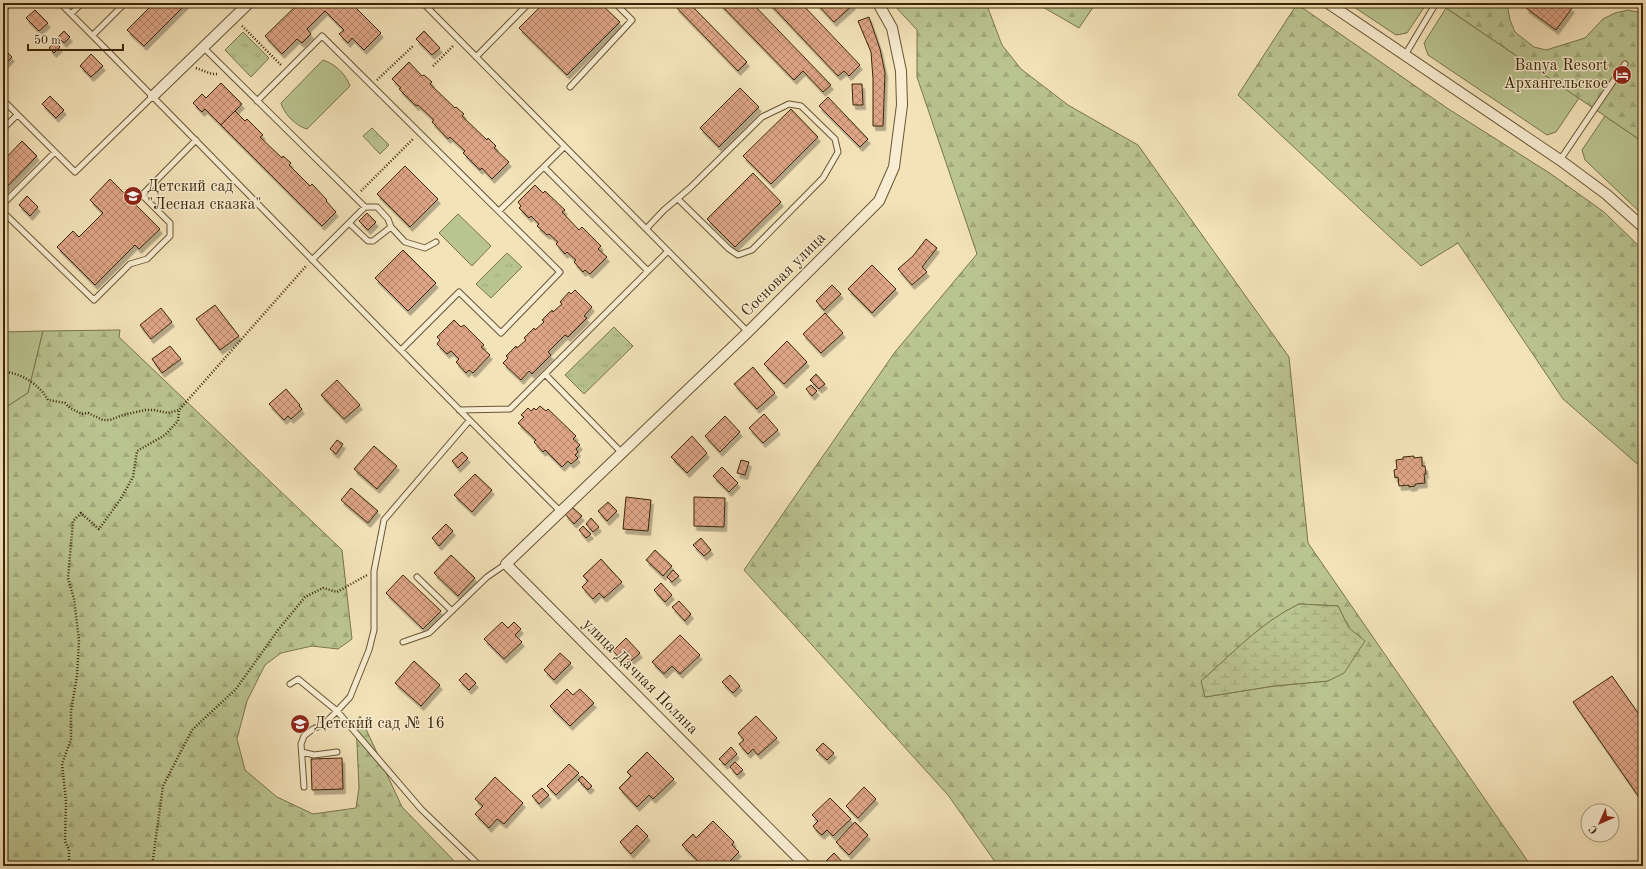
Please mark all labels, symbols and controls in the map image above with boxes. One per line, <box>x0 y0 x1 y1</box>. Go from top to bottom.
scale bar <box>28 26 123 52</box>
text: 50 m <box>34 34 61 47</box>
place label: Banya Resort Архангельское <box>1504 58 1608 92</box>
hotel icon: Banya Resort Архангельское <box>1611 64 1633 86</box>
place label: Детский сад "Лесная сказка" <box>147 179 262 213</box>
school or university icon: Детский сад "Лесная сказка" <box>122 185 144 207</box>
street label: Сосновая улица <box>739 230 829 320</box>
street label: улица Дачная Поляна <box>579 616 701 738</box>
school or university icon: Детский сад № 16 <box>289 713 311 735</box>
place label: Детский сад № 16 <box>314 716 445 732</box>
north arrow <box>1580 803 1620 843</box>
text: С <box>1588 823 1600 835</box>

